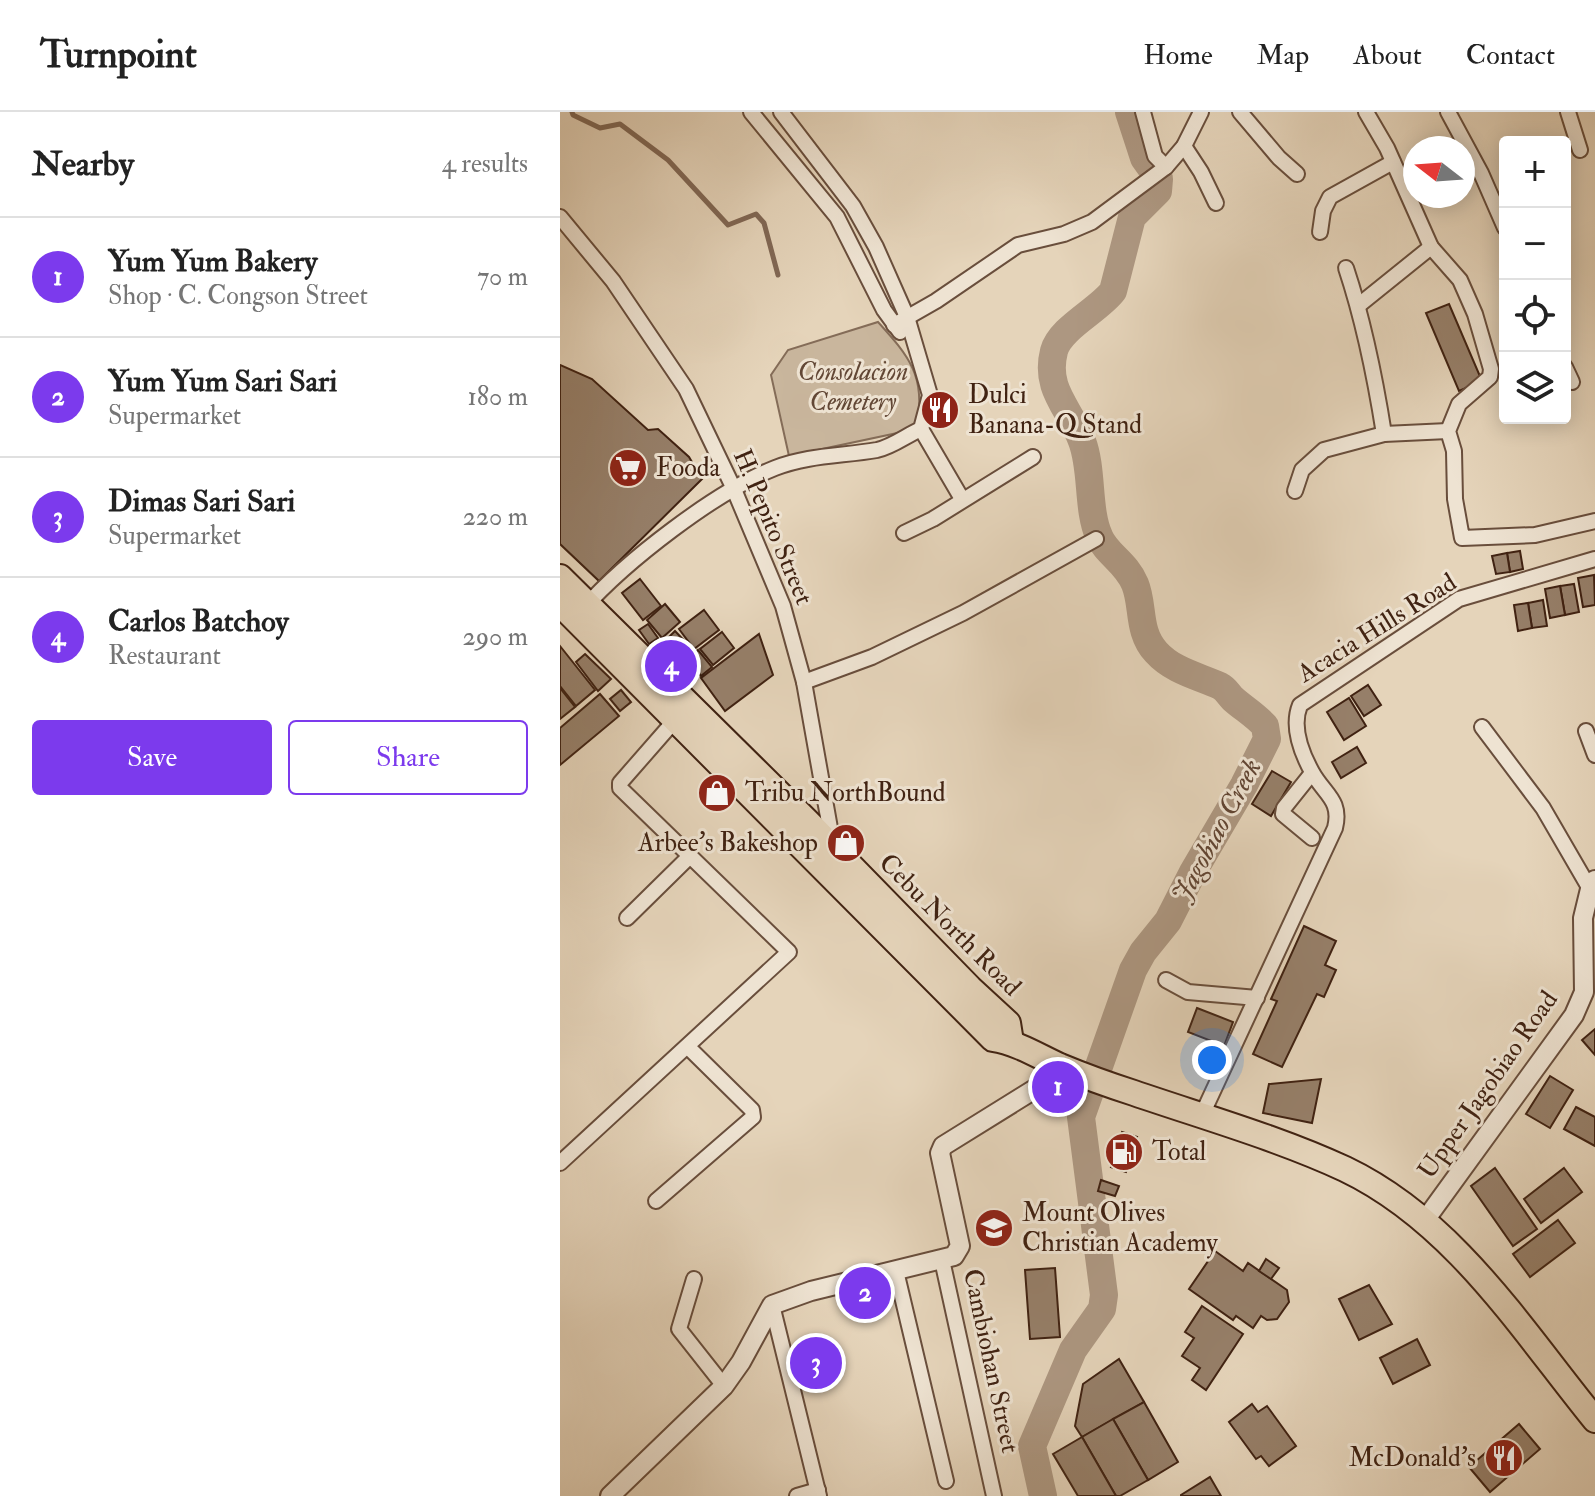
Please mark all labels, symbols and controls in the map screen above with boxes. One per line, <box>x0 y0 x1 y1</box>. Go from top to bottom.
text: Turnpoint <box>40 31 197 79</box>
text: Home <box>1143 38 1213 73</box>
text: Map <box>1257 38 1309 73</box>
text: About <box>1353 38 1422 73</box>
text: Contact <box>1466 38 1555 73</box>
north arrow <box>1403 136 1475 208</box>
map controls <box>1499 136 1571 424</box>
button: + <box>1499 136 1571 208</box>
text: Nearby <box>32 143 134 186</box>
text: 4 results <box>442 148 528 180</box>
button: − <box>1499 208 1571 280</box>
text: Yum Yum Bakery <box>108 243 317 280</box>
text: 1 <box>53 261 63 293</box>
text: 70 m <box>477 261 528 293</box>
text: Shop · C. Congson Street <box>108 280 368 312</box>
button: locate <box>1499 280 1571 352</box>
button: layers <box>1499 352 1571 424</box>
park label: Consolacion Cemetery <box>798 356 908 418</box>
text: Yum Yum Sari Sari <box>108 363 337 400</box>
place label: Dulci Banana-Q Stand <box>968 379 1142 441</box>
text: 2 <box>51 381 65 413</box>
text: 180 m <box>468 381 528 413</box>
restaurant icon: Dulci Banana-Q Stand <box>919 389 961 431</box>
text: Supermarket <box>108 400 241 432</box>
street label: H. Pepito Street <box>725 444 820 610</box>
supermarket icon: Fooda <box>607 447 649 489</box>
place label: Fooda <box>656 452 721 484</box>
text: Dimas Sari Sari <box>108 483 295 520</box>
text: 3 <box>53 501 63 533</box>
text: 220 m <box>463 501 528 533</box>
text: Supermarket <box>108 520 241 552</box>
street label: Acacia Hills Road <box>1291 566 1463 690</box>
text: Carlos Batchoy <box>108 603 289 640</box>
text: 4 <box>51 621 65 653</box>
text: 290 m <box>463 621 528 653</box>
pin: 4 <box>645 636 697 696</box>
text: Restaurant <box>108 640 221 672</box>
button: Save <box>32 720 272 795</box>
button: Share <box>288 720 528 795</box>
water label: Jagobiao Creek <box>1164 753 1270 909</box>
shop icon: Tribu NorthBound <box>696 772 738 814</box>
place label: Tribu NorthBound <box>745 777 946 809</box>
shop icon: Arbee's Bakeshop <box>825 822 867 864</box>
place label: Arbee's Bakeshop <box>637 827 818 860</box>
street label: Cebu North Road <box>872 847 1028 1003</box>
street label: Upper Jagobiao Road <box>1411 985 1566 1186</box>
your location <box>1192 1040 1232 1080</box>
pin: 1 <box>1032 1057 1084 1117</box>
fuel station icon: Total <box>1103 1131 1145 1173</box>
place label: Total <box>1152 1136 1207 1168</box>
place label: Mount Olives Christian Academy <box>1022 1197 1218 1259</box>
school or university icon: Mount Olives Christian Academy <box>973 1207 1015 1249</box>
pin: 2 <box>839 1263 891 1323</box>
street label: Cambiohan Street <box>956 1266 1026 1456</box>
pin: 3 <box>790 1333 842 1393</box>
restaurant icon: McDonald's <box>1483 1437 1525 1479</box>
place label: McDonald's <box>1349 1442 1476 1474</box>

